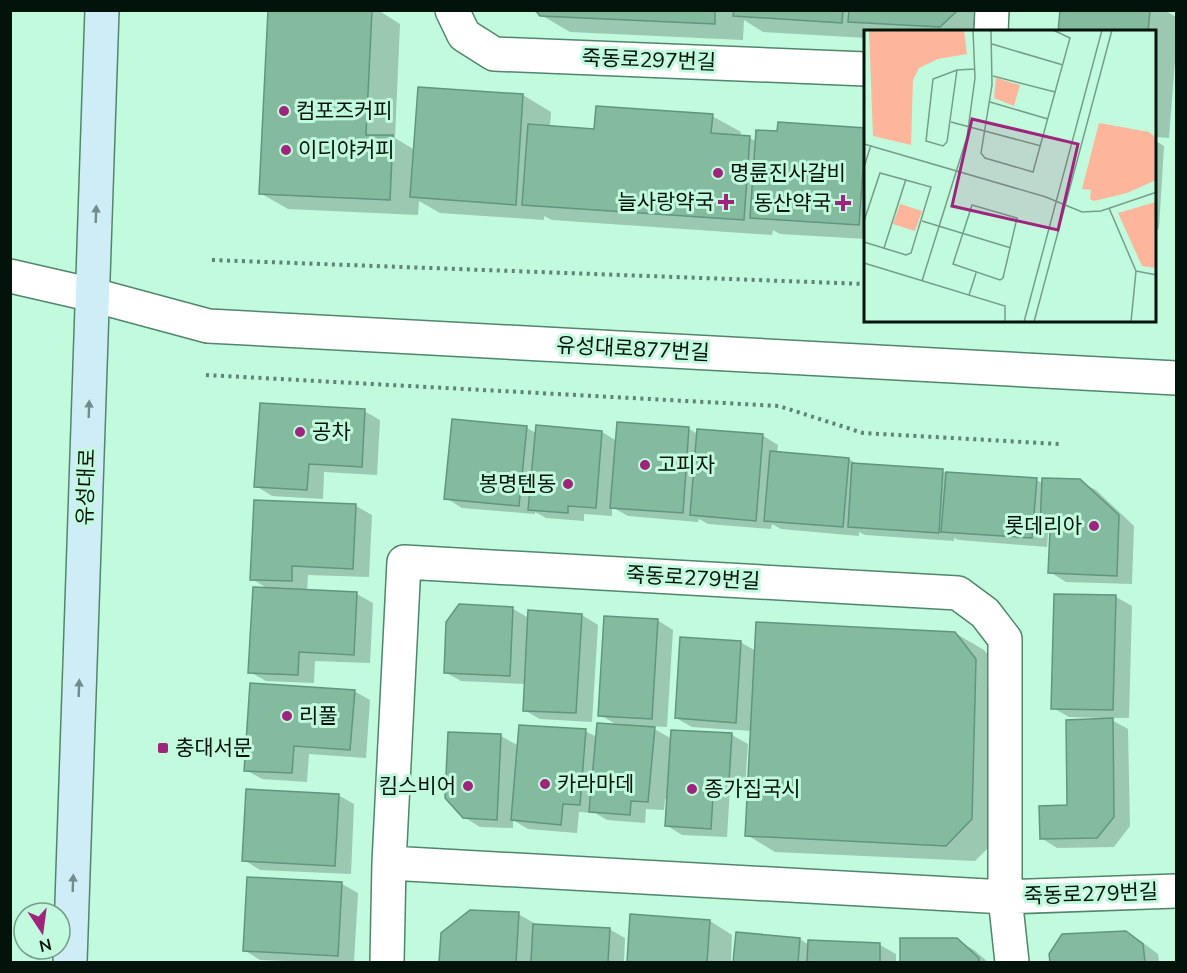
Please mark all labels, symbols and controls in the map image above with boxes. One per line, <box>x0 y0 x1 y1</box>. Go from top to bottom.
inset map <box>864 30 1157 322</box>
street label: 죽동로297번길 <box>581 44 717 74</box>
place label: 컴포즈커피 <box>296 97 393 123</box>
marker: 컴포즈커피 <box>277 104 291 118</box>
place label: 이디야커피 <box>298 136 395 162</box>
marker: 이디야커피 <box>279 143 293 157</box>
place label: 명륜진사갈비 <box>730 159 846 185</box>
marker: 명륜진사갈비 <box>711 166 725 180</box>
place label: 늘사랑약국 <box>617 188 714 214</box>
place label: 동산약국 <box>754 189 831 215</box>
marker: 늘사랑약국 <box>719 195 733 209</box>
marker: 동산약국 <box>836 196 850 210</box>
one-way arrow <box>91 205 100 224</box>
street label: 유성대로877번길 <box>556 331 710 365</box>
one-way arrow <box>84 400 94 419</box>
place label: 공차 <box>312 418 351 444</box>
marker: 공차 <box>293 425 307 439</box>
street label: 유성대로 <box>71 448 99 526</box>
place label: 고피자 <box>657 451 715 477</box>
marker: 고피자 <box>638 458 652 472</box>
place label: 봉명텐동 <box>479 470 556 496</box>
marker: 봉명텐동 <box>561 477 575 491</box>
place label: 롯데리아 <box>1005 512 1082 538</box>
marker: 롯데리아 <box>1087 519 1101 533</box>
street label: 죽동로279번길 <box>625 561 761 594</box>
one-way arrow <box>75 679 84 698</box>
place label: 리풀 <box>299 702 338 728</box>
marker: 리풀 <box>280 709 294 723</box>
place label: 충대서문 <box>175 734 252 760</box>
marker: 충대서문 <box>156 741 170 755</box>
place label: 카라마데 <box>557 770 634 796</box>
place label: 킴스비어 <box>379 772 456 798</box>
place label: 종가집국시 <box>704 775 801 801</box>
marker: 카라마데 <box>538 777 552 791</box>
marker: 킴스비어 <box>461 779 475 793</box>
marker: 종가집국시 <box>685 782 699 796</box>
one-way arrow <box>68 874 77 893</box>
street label: 죽동로279번길 <box>1023 878 1159 908</box>
north arrow <box>12 901 72 961</box>
text: N <box>37 935 54 957</box>

